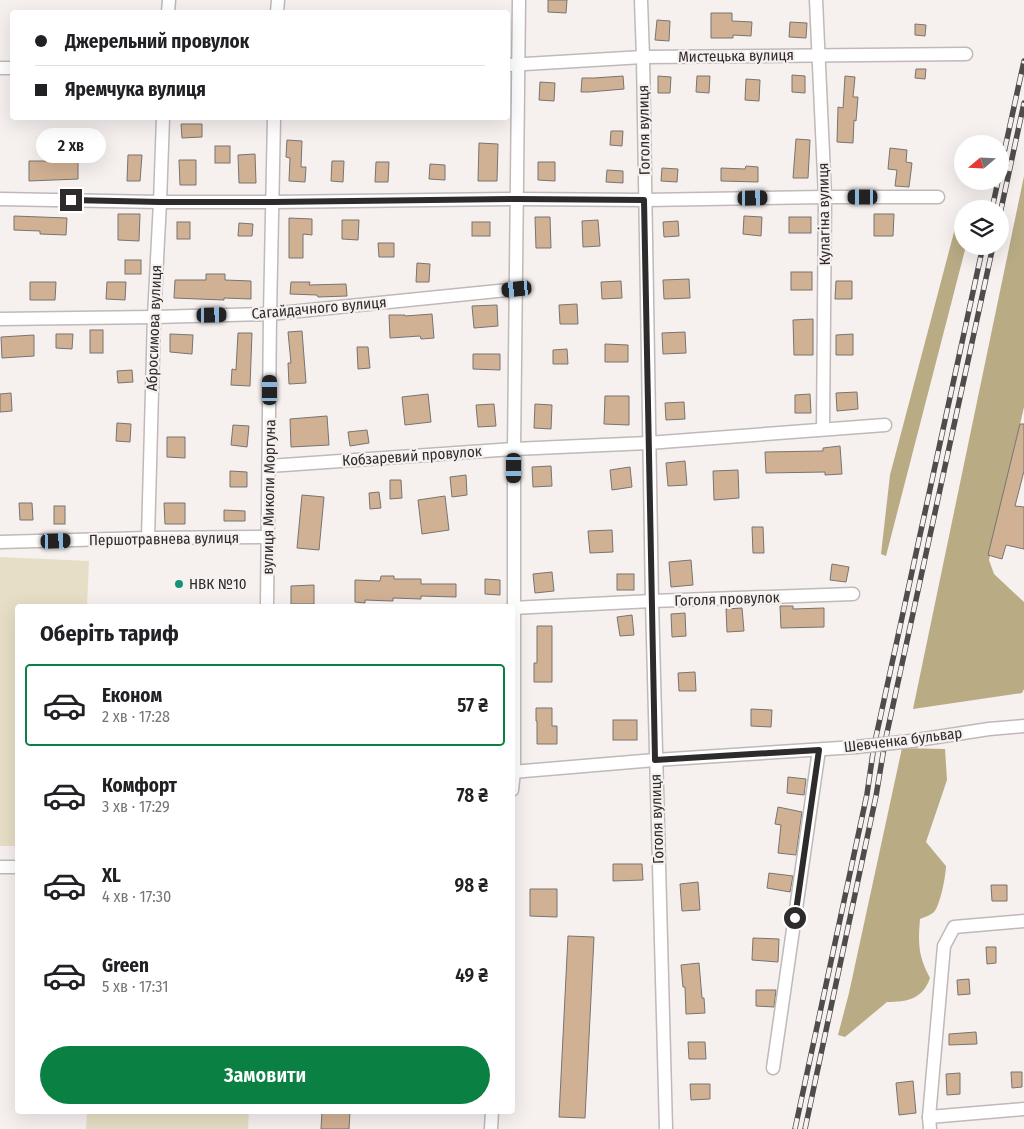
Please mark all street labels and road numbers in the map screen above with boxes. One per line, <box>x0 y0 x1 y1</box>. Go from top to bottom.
street label: Мистецька вулиця <box>678 46 794 66</box>
street label: Гоголя вулиця <box>634 85 654 175</box>
street label: Кулагіна вулиця <box>814 162 834 266</box>
street label: Абросимова вулиця <box>143 265 165 391</box>
street label: Сагайдачного вулиця <box>251 293 387 323</box>
street label: вулиця Миколи Моргуна <box>259 419 279 575</box>
street label: Кобзаревий провулок <box>342 442 482 470</box>
street label: Першотравнева вулиця <box>89 529 239 549</box>
street label: Гоголя провулок <box>674 588 780 610</box>
street label: Шевченка бульвар <box>843 724 963 756</box>
street label: Гоголя вулиця <box>646 774 668 864</box>

